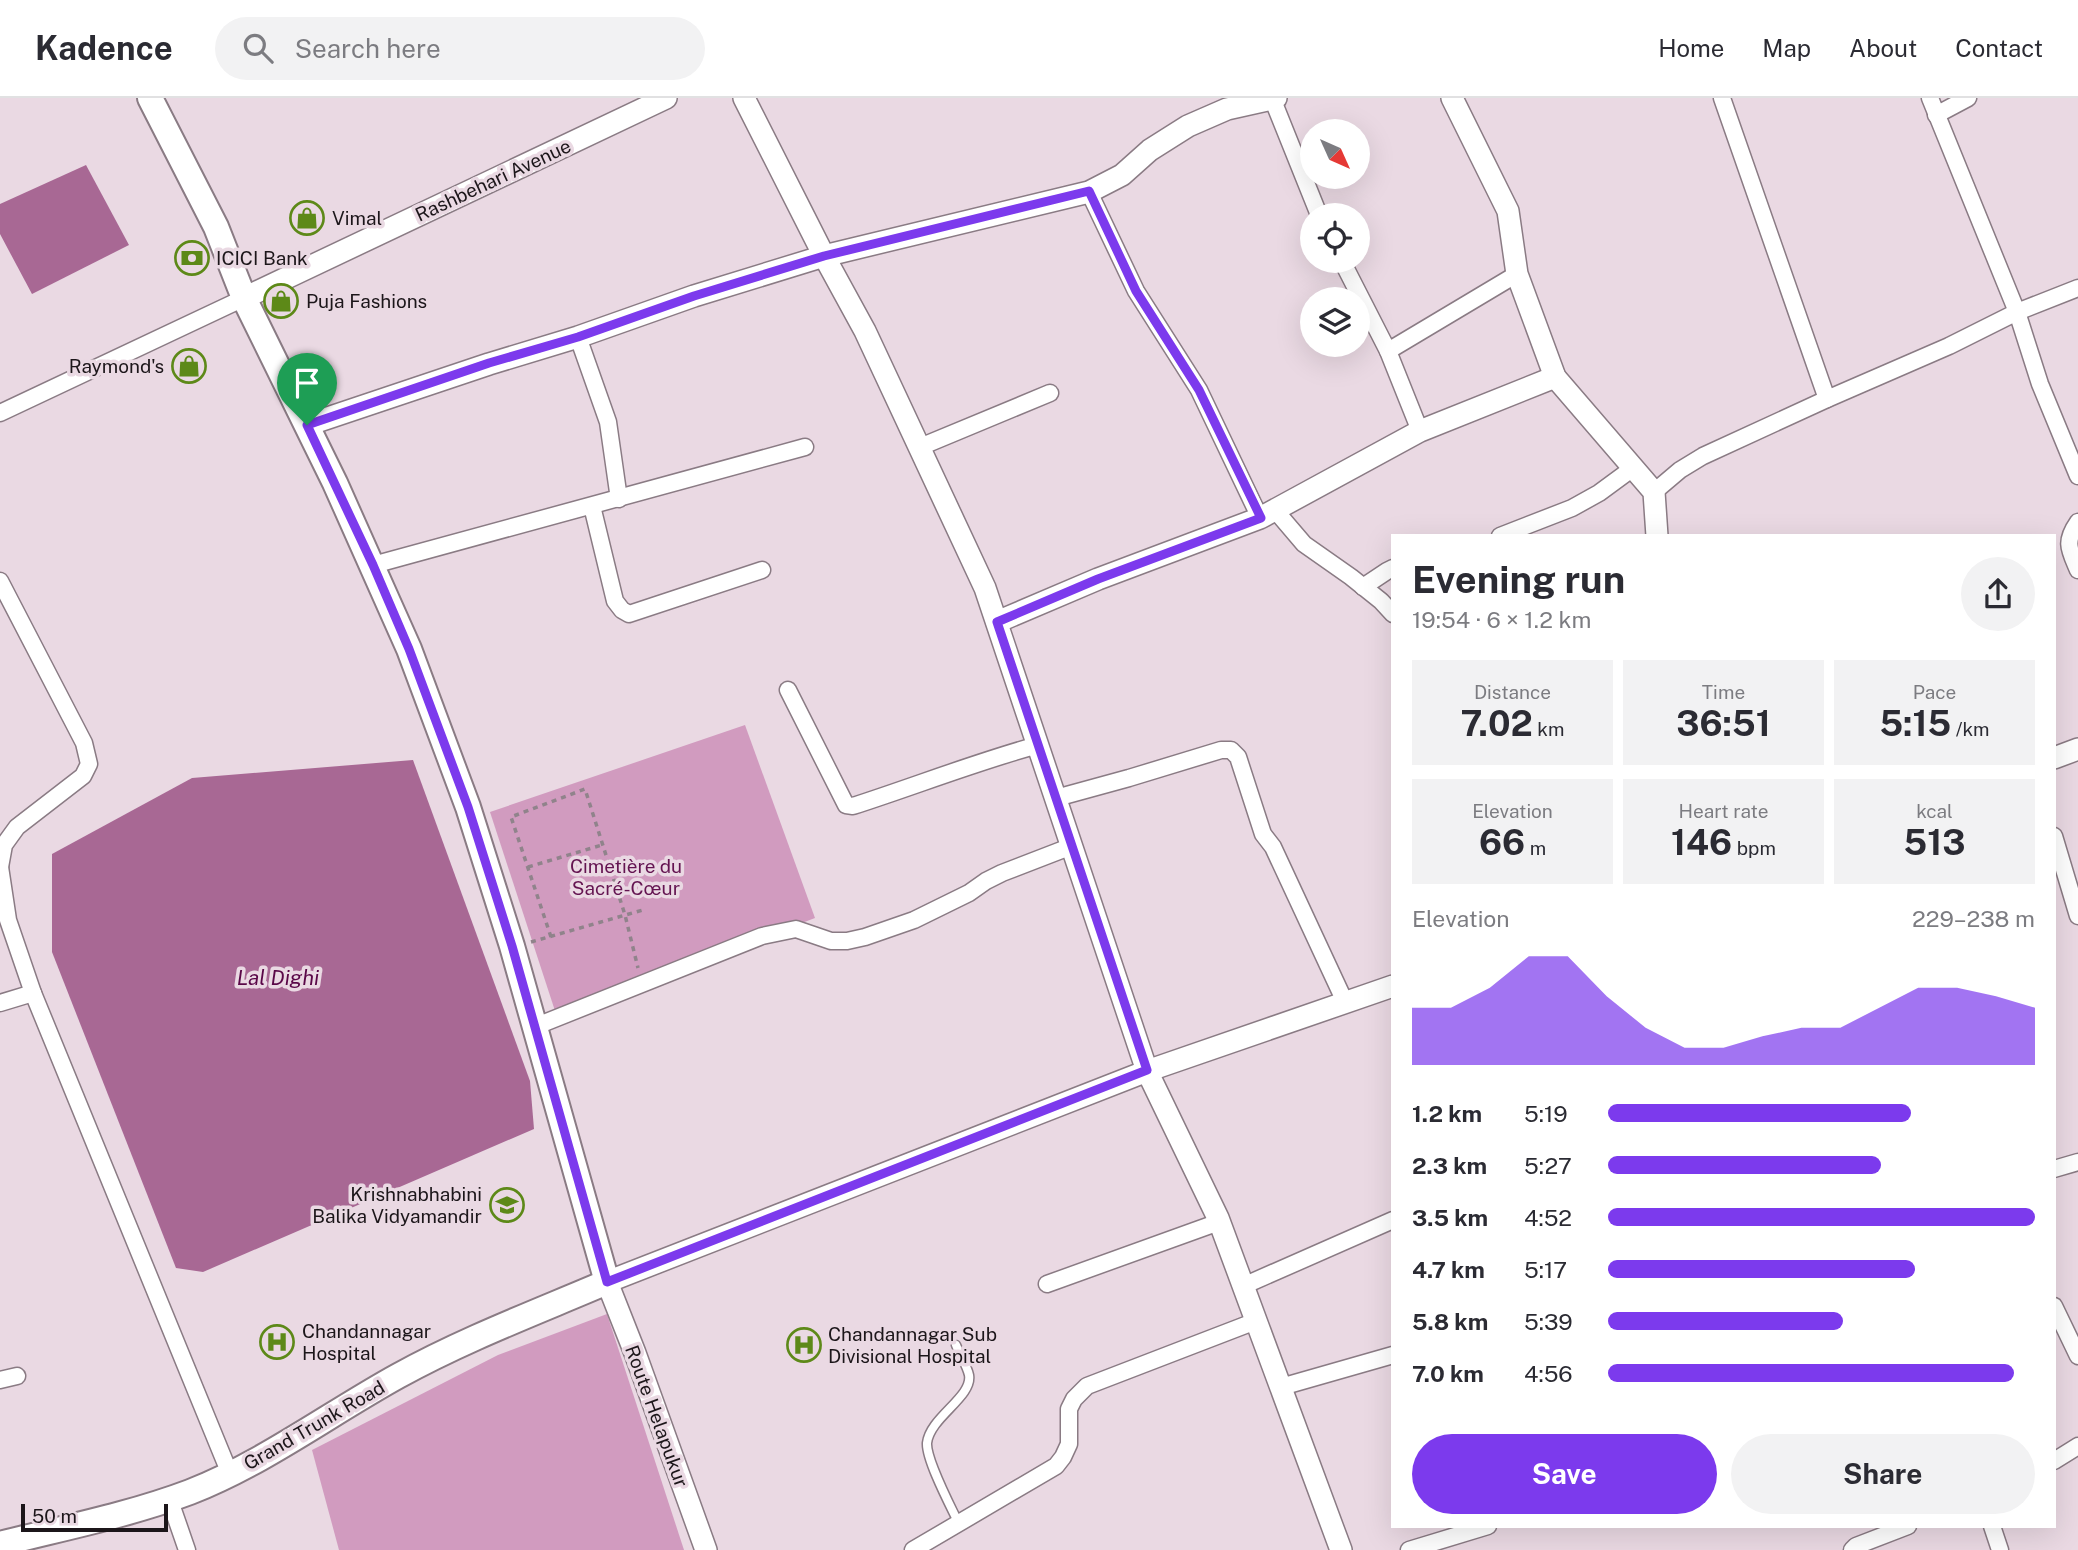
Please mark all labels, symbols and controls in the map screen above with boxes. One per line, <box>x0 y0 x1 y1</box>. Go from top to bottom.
search box <box>215 17 705 80</box>
text: Kadence <box>35 29 173 67</box>
icon: search <box>239 29 277 67</box>
text: Search here <box>295 33 441 64</box>
text: Home <box>1658 34 1724 62</box>
text: Map <box>1762 34 1811 62</box>
text: About <box>1849 34 1917 62</box>
text: Contact <box>1955 34 2043 62</box>
north arrow <box>1300 119 1370 189</box>
map controls <box>1300 119 1370 357</box>
street label: Rashbehari Avenue <box>412 134 574 226</box>
shop icon: Vimal <box>288 199 326 237</box>
button: locate <box>1300 203 1370 273</box>
place label: Vimal <box>332 207 382 229</box>
bank icon: ICICI Bank <box>173 239 211 277</box>
place label: ICICI Bank <box>216 247 308 269</box>
shop icon: Puja Fashions <box>262 282 300 320</box>
button: layers <box>1300 287 1370 357</box>
place label: Puja Fashions <box>306 290 427 312</box>
shop icon: Raymond's <box>170 347 208 385</box>
pin <box>277 353 337 425</box>
place label: Raymond's <box>69 355 164 377</box>
icon: arrive <box>288 364 326 402</box>
text: Evening run <box>1412 557 1625 602</box>
button: share <box>1961 557 2035 631</box>
text: 19:54 · 6 × 1.2 km <box>1412 606 1591 633</box>
text: Distance <box>1474 681 1551 703</box>
text: Time <box>1702 681 1745 703</box>
text: Pace <box>1913 681 1956 703</box>
text: 7.02 <box>1461 703 1533 744</box>
text: 36:51 <box>1676 703 1771 744</box>
text: 5:15 <box>1879 703 1951 744</box>
text: km <box>1533 718 1564 740</box>
text: /km <box>1951 718 1990 740</box>
text: Elevation <box>1472 800 1553 822</box>
text: Heart rate <box>1679 800 1768 822</box>
text: kcal <box>1916 800 1953 822</box>
text: 66 <box>1479 822 1525 863</box>
text: 146 <box>1671 822 1732 863</box>
text: 513 <box>1904 822 1965 863</box>
text: m <box>1525 837 1546 859</box>
text: bpm <box>1732 837 1776 859</box>
park label: Cimetière du Sacré-Cœur <box>570 855 682 899</box>
text: Elevation <box>1412 905 1510 932</box>
text: 229–238 m <box>1912 905 2035 932</box>
water label: Lal Dighi <box>237 965 319 990</box>
text: 1.2 km <box>1412 1100 1482 1127</box>
text: 5:19 <box>1524 1100 1568 1127</box>
text: 2.3 km <box>1412 1152 1487 1179</box>
text: 5:27 <box>1524 1152 1572 1179</box>
place label: Krishnabhabini Balika Vidyamandir <box>312 1183 482 1227</box>
school or university icon: Krishnabhabini Balika Vidyamandir <box>488 1186 526 1224</box>
text: 3.5 km <box>1412 1204 1488 1231</box>
text: 4:52 <box>1524 1204 1572 1231</box>
text: 4.7 km <box>1412 1256 1485 1283</box>
text: 5:17 <box>1524 1256 1567 1283</box>
text: 5.8 km <box>1412 1308 1488 1335</box>
text: 5:39 <box>1524 1308 1573 1335</box>
place label: Chandannagar Hospital <box>302 1320 431 1364</box>
hospital icon: Chandannagar Hospital <box>258 1323 296 1361</box>
place label: Chandannagar Sub Divisional Hospital <box>828 1323 997 1367</box>
hospital icon: Chandannagar Sub Divisional Hospital <box>785 1326 823 1364</box>
street label: Route Helapukur <box>621 1342 693 1490</box>
text: 7.0 km <box>1412 1360 1484 1387</box>
text: 4:56 <box>1524 1360 1573 1387</box>
street label: Grand Trunk Road <box>240 1376 388 1474</box>
button: Save <box>1412 1434 1717 1514</box>
button: Share <box>1731 1434 2035 1514</box>
scale bar <box>21 1501 168 1533</box>
text: 50 m <box>32 1505 77 1527</box>

